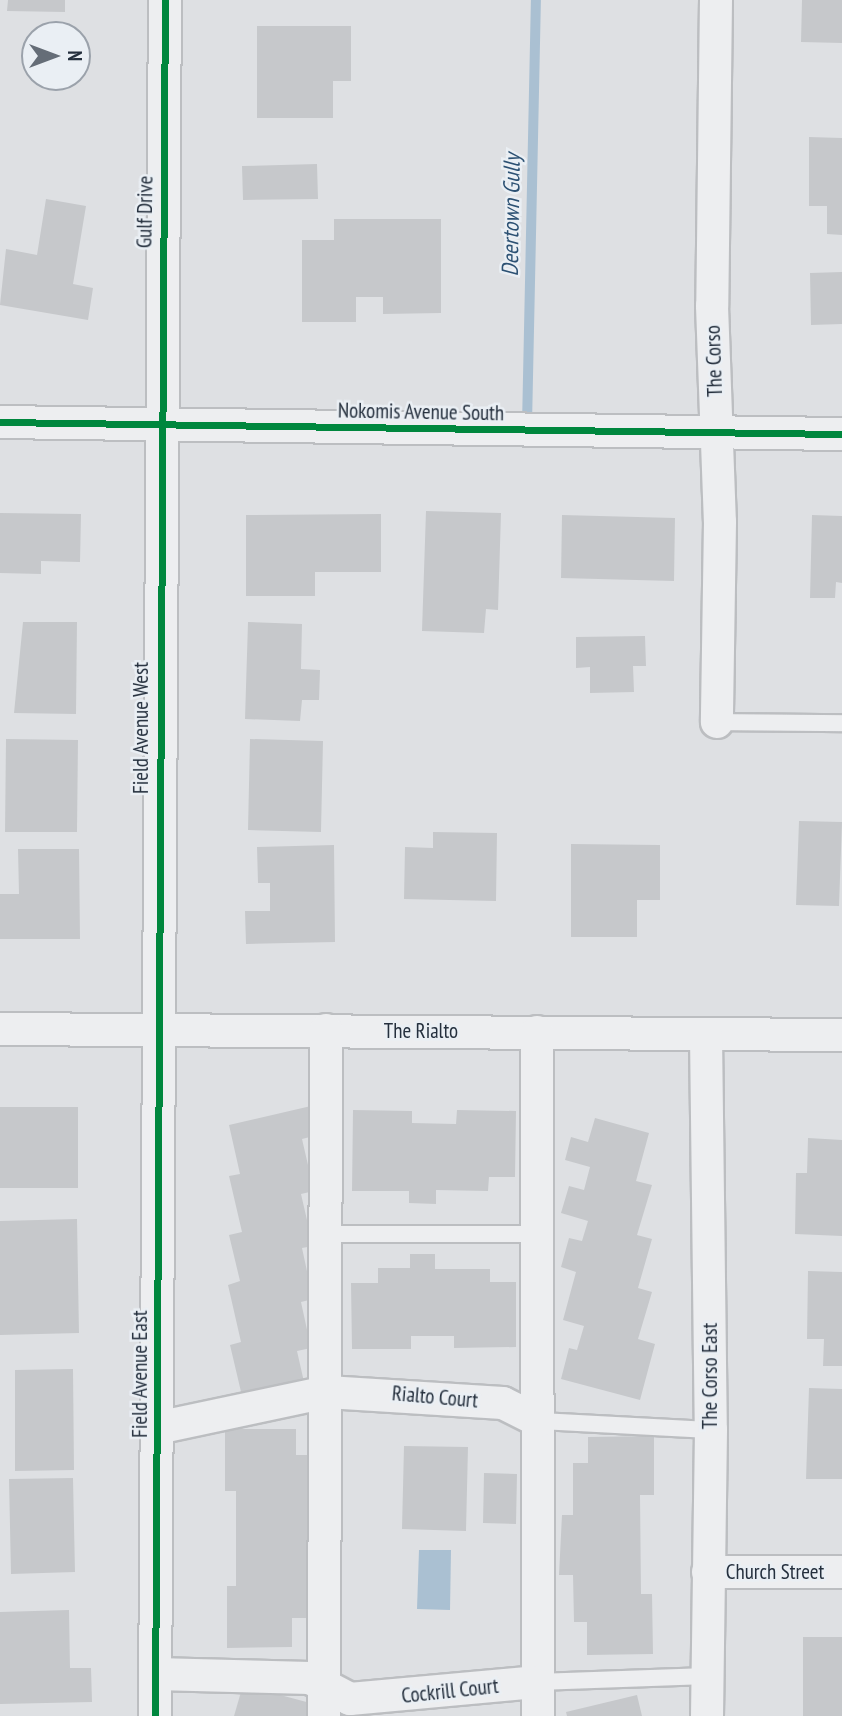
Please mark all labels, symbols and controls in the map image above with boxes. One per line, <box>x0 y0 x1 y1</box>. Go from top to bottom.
north arrow <box>21 21 91 91</box>
text: N <box>63 51 87 61</box>
water label: Deertown Gully <box>496 153 526 277</box>
street label: Gulf Drive <box>132 176 158 248</box>
street label: The Corso <box>700 325 728 397</box>
street label: Nokomis Avenue South <box>337 398 505 426</box>
street label: Field Avenue West <box>128 662 154 794</box>
street label: The Rialto <box>384 1018 458 1044</box>
street label: Field Avenue East <box>127 1310 153 1438</box>
street label: The Corso East <box>697 1323 723 1429</box>
street label: Rialto Court <box>391 1381 479 1413</box>
street label: Church Street <box>726 1559 824 1585</box>
street label: Cockrill Court <box>400 1673 500 1709</box>

